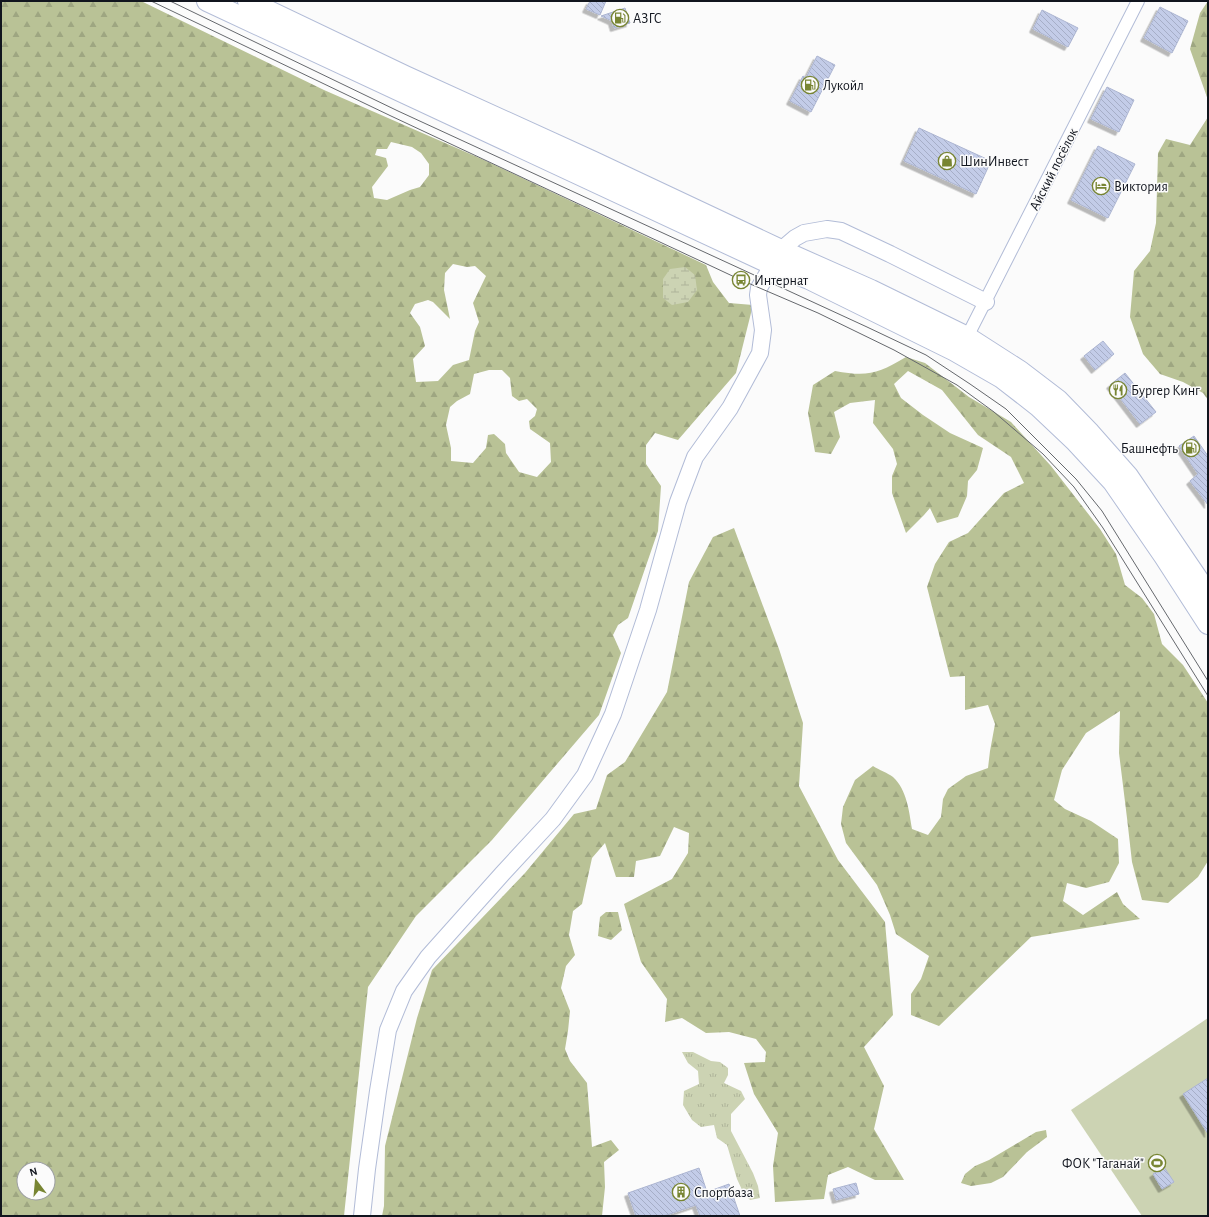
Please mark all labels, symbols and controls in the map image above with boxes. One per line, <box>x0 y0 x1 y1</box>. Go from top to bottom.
fuel station icon: АЗГС <box>610 8 630 28</box>
place label: АЗГС <box>633 12 662 26</box>
fuel station icon: Лукойл <box>800 75 820 95</box>
place label: Лукойл <box>823 79 864 93</box>
street label: Айский посёлок <box>1027 126 1081 213</box>
shop icon: ШинИнвест <box>937 151 957 171</box>
place label: ШинИнвест <box>960 155 1029 169</box>
hotel icon: Виктория <box>1091 176 1111 196</box>
place label: Виктория <box>1114 180 1168 194</box>
bus stop icon: Интернат <box>731 270 751 290</box>
place label: Интернат <box>754 274 809 288</box>
restaurant icon: Бургер Кинг <box>1108 380 1128 400</box>
place label: Бургер Кинг <box>1131 384 1200 398</box>
fuel station icon: Башнефть <box>1181 438 1201 458</box>
place label: Башнефть <box>1121 442 1178 456</box>
sports icon: ФОК "Таганай" <box>1147 1153 1167 1173</box>
place label: ФОК "Таганай" <box>1062 1157 1144 1171</box>
north arrow <box>16 1161 56 1201</box>
text: N <box>28 1166 39 1178</box>
building icon: Спортбаза <box>671 1182 691 1202</box>
place label: Спортбаза <box>694 1186 754 1200</box>

